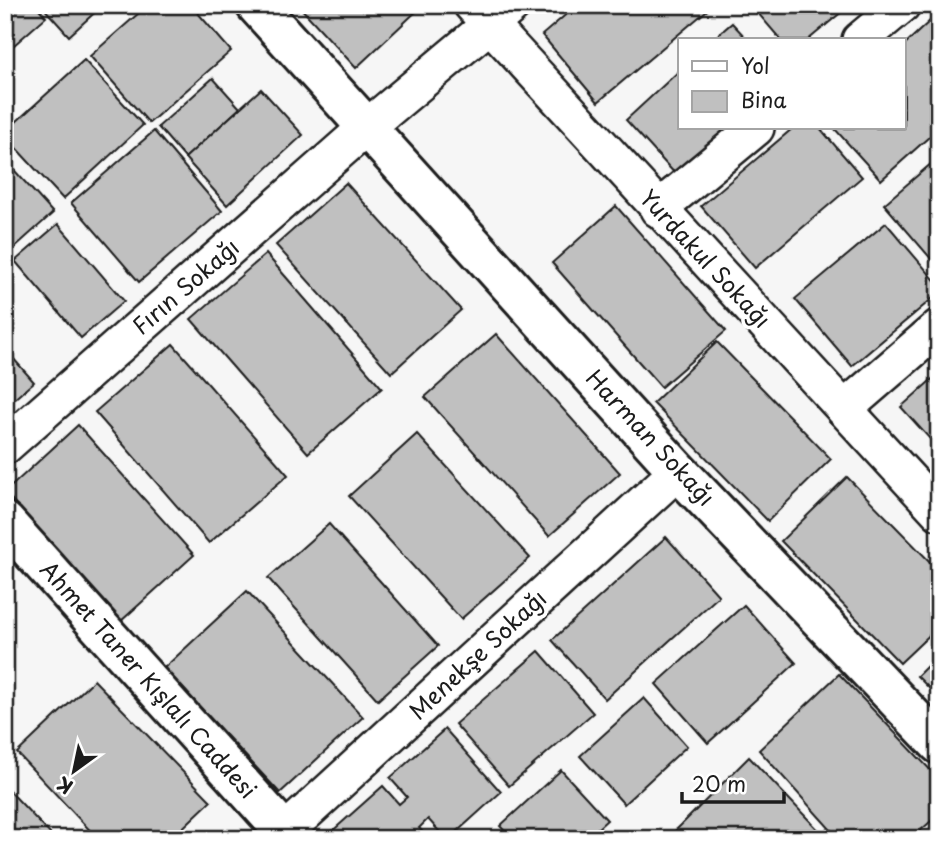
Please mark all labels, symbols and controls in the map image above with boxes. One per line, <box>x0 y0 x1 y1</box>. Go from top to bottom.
legend <box>678 38 906 130</box>
text: Yol <box>741 49 770 81</box>
text: Bina <box>741 83 787 115</box>
street label: Yurdakul Sokağı <box>632 181 780 335</box>
street label: Fırın Sokağı <box>124 229 246 342</box>
street label: Harman Sokağı <box>578 361 724 513</box>
street label: Ahmet Taner Kışlalı Caddesi <box>33 555 263 805</box>
street label: Menekşe Sokağı <box>400 581 554 727</box>
north arrow <box>38 736 108 806</box>
scale bar <box>682 760 783 804</box>
text: 20 m <box>692 767 746 799</box>

